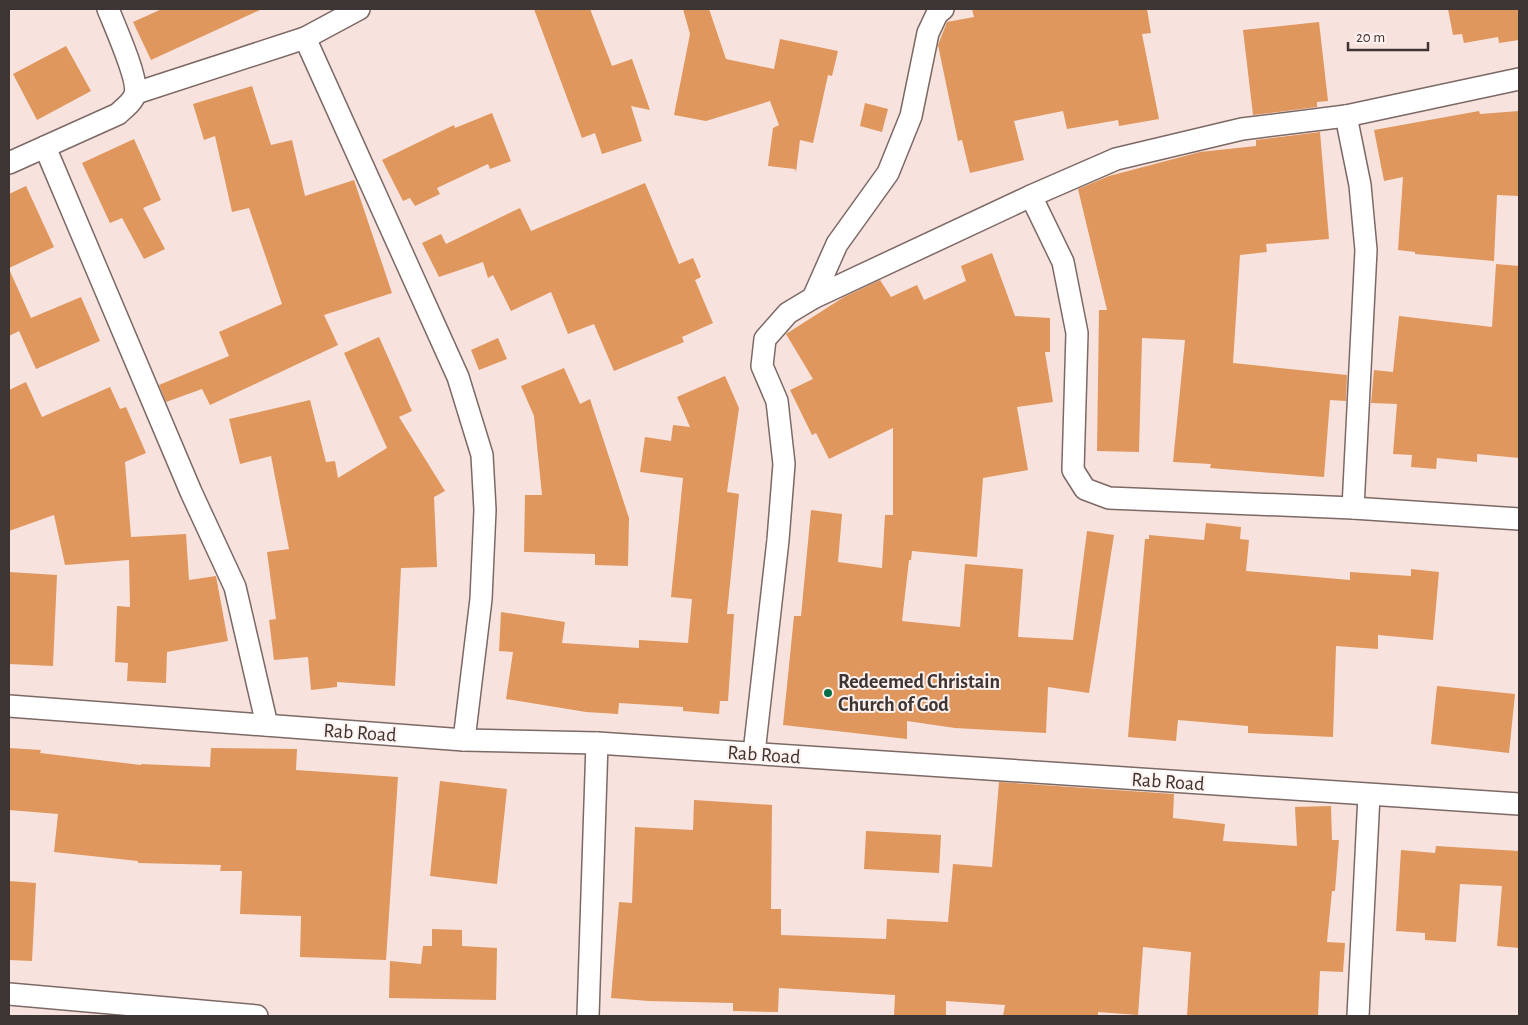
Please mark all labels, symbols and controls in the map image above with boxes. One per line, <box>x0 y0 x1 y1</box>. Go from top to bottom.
scale bar <box>1348 20 1428 52</box>
text: 20 m <box>1356 30 1385 45</box>
place label: Redeemed Christain Church of God <box>838 672 1000 715</box>
marker: Redeemed Christain Church of God <box>822 687 834 699</box>
street label: Rab Road <box>323 720 397 746</box>
street label: Rab Road <box>727 742 801 768</box>
street label: Rab Road <box>1131 769 1205 795</box>

